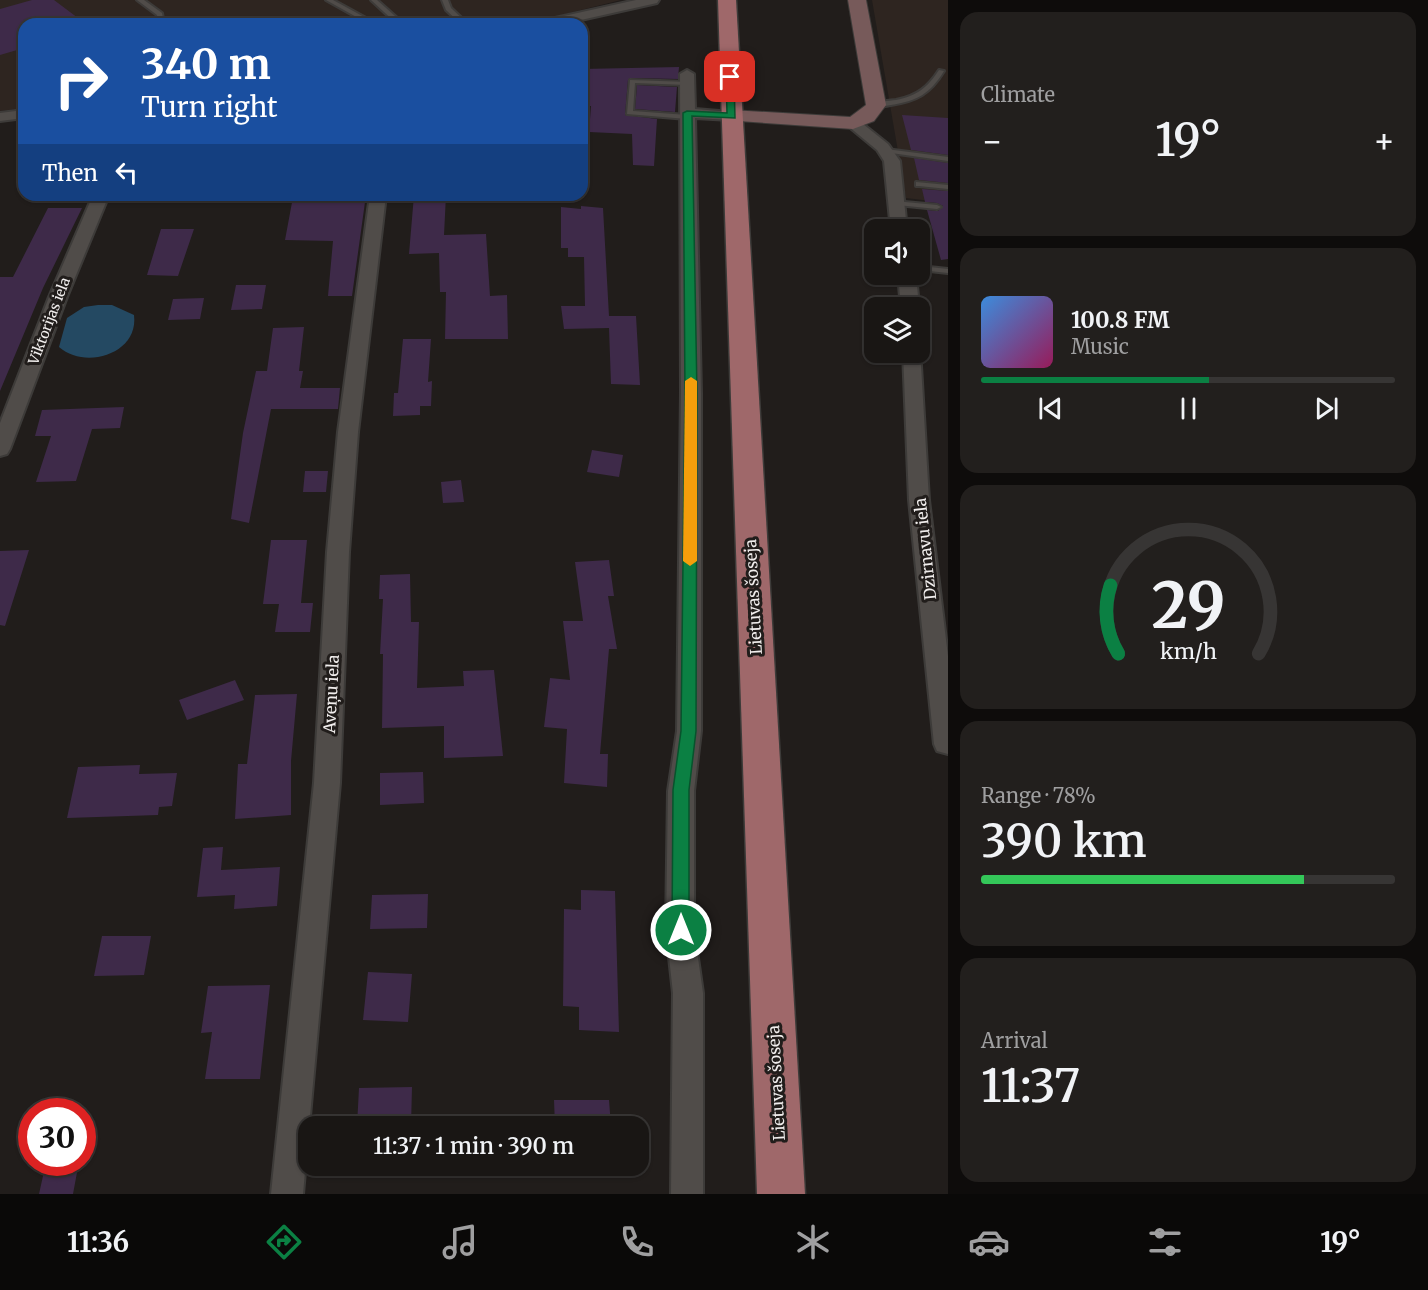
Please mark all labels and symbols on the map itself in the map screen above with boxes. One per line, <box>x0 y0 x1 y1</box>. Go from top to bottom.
pin <box>704 51 755 102</box>
street label: Viktorijas iela <box>24 274 74 368</box>
street label: Dzirnavu iela <box>910 497 940 601</box>
street label: Lietuvas šoseja <box>740 538 766 655</box>
street label: Aveņu iela <box>319 654 344 735</box>
position arrow <box>649 898 713 962</box>
street label: Lietuvas šoseja <box>763 1024 789 1141</box>
speed limit sign: 30 <box>18 1098 96 1176</box>

